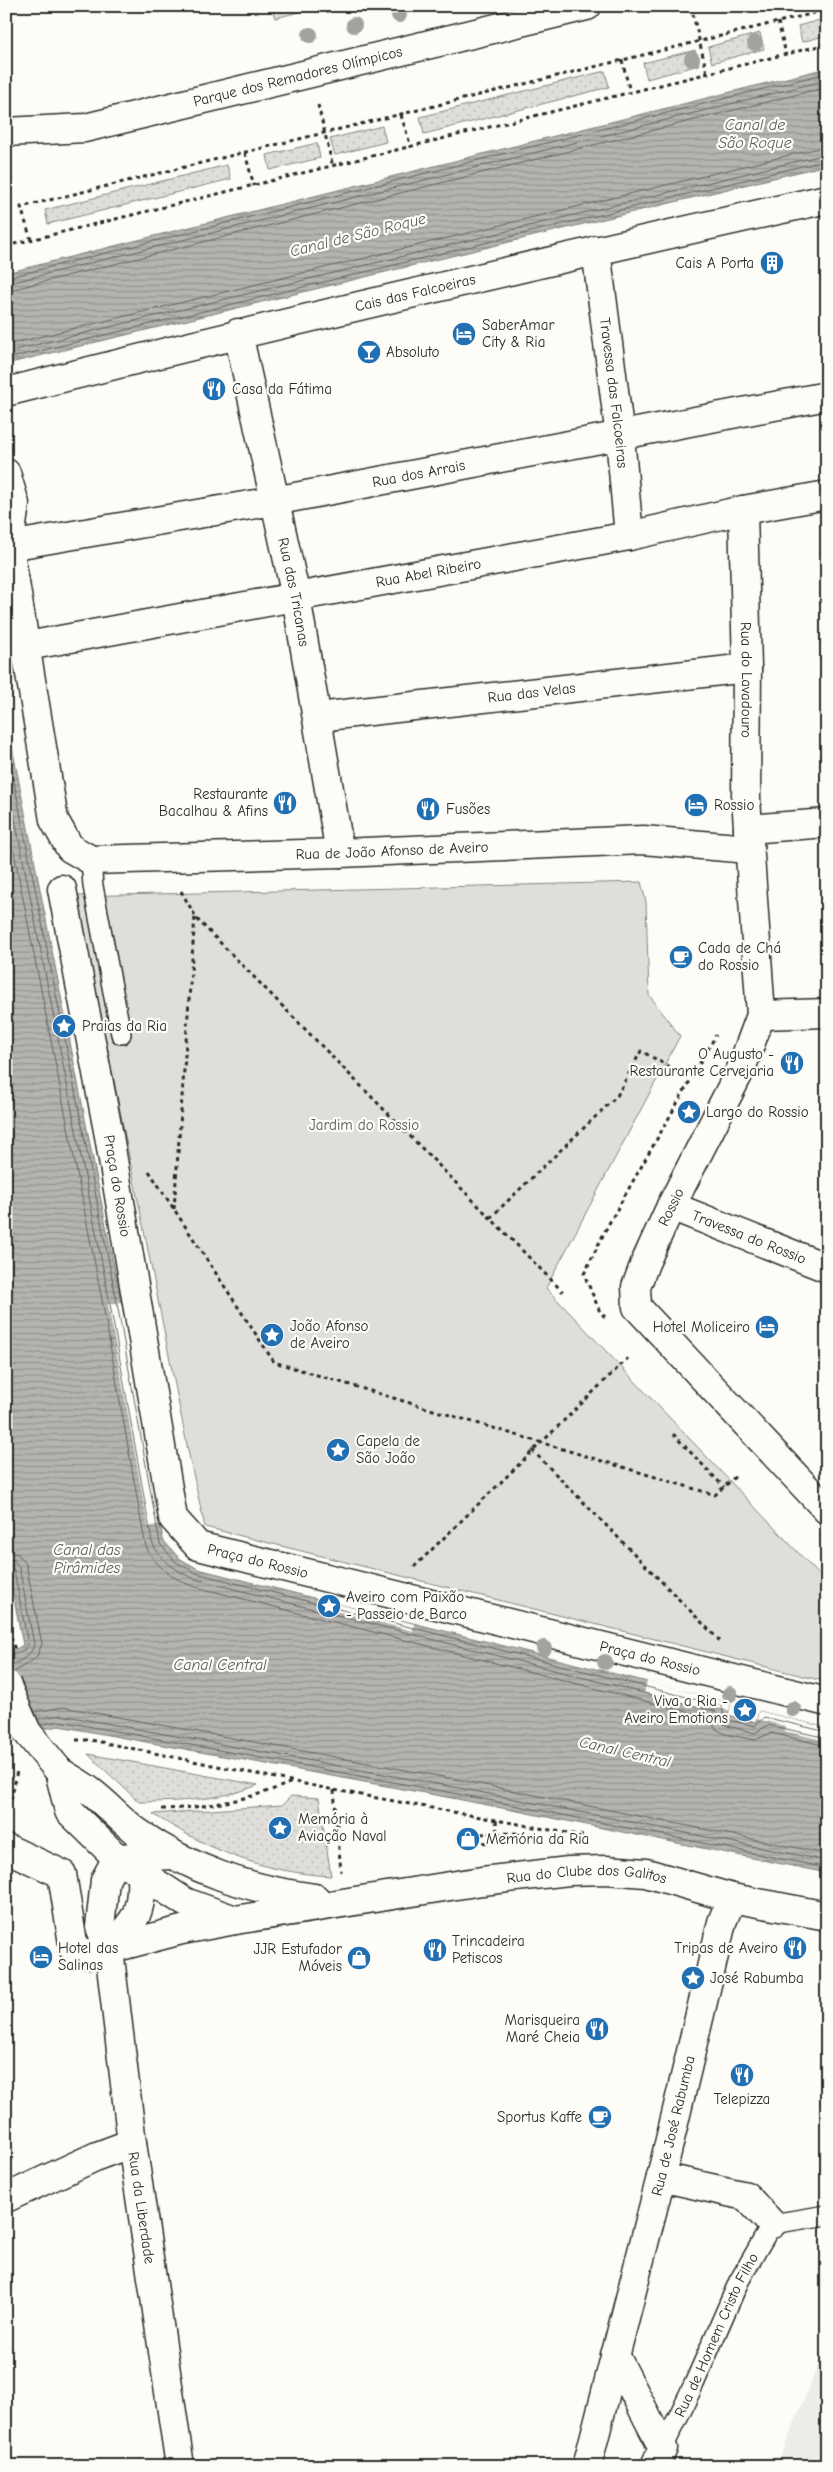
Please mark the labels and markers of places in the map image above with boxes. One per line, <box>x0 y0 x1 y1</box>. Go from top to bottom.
building icon: Cais A Porta <box>759 250 785 276</box>
place label: Cais A Porta <box>675 254 754 272</box>
place label: SaberAmar City & Ria <box>482 316 554 351</box>
hotel icon: SaberAmar City & Ria <box>451 321 477 347</box>
bar icon: Absoluto <box>356 339 382 365</box>
place label: Absoluto <box>386 343 440 361</box>
restaurant icon: Casa da Fátima <box>201 376 227 402</box>
place label: Casa da Fátima <box>232 380 332 398</box>
place label: Restaurante Bacalhau & Afins <box>159 785 268 820</box>
restaurant icon: Restaurante Bacalhau & Afins <box>272 790 298 816</box>
hotel icon: Rossio <box>683 792 709 818</box>
restaurant icon: Fusões <box>415 796 441 822</box>
place label: Rossio <box>714 796 754 814</box>
place label: Fusões <box>446 800 490 818</box>
place label: Cada de Chá do Rossio <box>698 939 781 974</box>
cafe icon: Cada de Chá do Rossio <box>668 944 694 970</box>
place icon: Praias da Ria <box>51 1013 77 1039</box>
place label: Praias da Ria <box>82 1017 167 1035</box>
place label: O Augusto - Restaurante Cervejaria <box>630 1045 774 1080</box>
restaurant icon: O Augusto - Restaurante Cervejaria <box>779 1050 805 1076</box>
place icon: Largo do Rossio <box>676 1099 702 1125</box>
place label: Largo do Rossio <box>706 1103 809 1121</box>
hotel icon: Hotel Moliceiro <box>754 1314 780 1340</box>
place label: João Afonso de Aveiro <box>290 1317 369 1352</box>
place label: Hotel Moliceiro <box>653 1318 750 1336</box>
place icon: João Afonso de Aveiro <box>259 1322 285 1348</box>
place label: Capela de São João <box>356 1432 420 1467</box>
place icon: Capela de São João <box>325 1437 351 1463</box>
place label: Aveiro com Paixão - Passeio de Barco <box>346 1588 467 1623</box>
place icon: Aveiro com Paixão - Passeio de Barco <box>316 1593 342 1619</box>
place label: Viva a Ria - Aveiro Emotions <box>624 1692 728 1727</box>
place icon: Viva a Ria - Aveiro Emotions <box>732 1697 758 1723</box>
place label: Memória à Aviação Naval <box>298 1810 387 1845</box>
place icon: Memória à Aviação Naval <box>267 1815 293 1841</box>
shop icon: Memória da Ria <box>455 1826 481 1852</box>
place label: Memória da Ria <box>486 1830 589 1848</box>
place label: Trincadeira Petiscos <box>452 1932 525 1967</box>
restaurant icon: Tripas de Aveiro <box>782 1935 808 1961</box>
restaurant icon: Trincadeira Petiscos <box>422 1937 448 1963</box>
place label: Hotel das Salinas <box>58 1939 118 1974</box>
place label: Tripas de Aveiro <box>674 1939 778 1957</box>
place label: JJR Estufador Móveis <box>254 1940 342 1975</box>
hotel icon: Hotel das Salinas <box>28 1944 54 1970</box>
shop icon: JJR Estufador Móveis <box>346 1945 372 1971</box>
place icon: José Rabumba <box>680 1965 706 1991</box>
place label: José Rabumba <box>710 1969 804 1987</box>
place label: Marisqueira Maré Cheia <box>504 2011 580 2046</box>
restaurant icon: Marisqueira Maré Cheia <box>584 2016 610 2042</box>
restaurant icon: Telepizza <box>729 2062 755 2088</box>
place label: Telepizza <box>714 2090 770 2108</box>
cafe icon: Sportus Kaffe <box>587 2104 613 2130</box>
place label: Sportus Kaffe <box>497 2108 582 2126</box>

